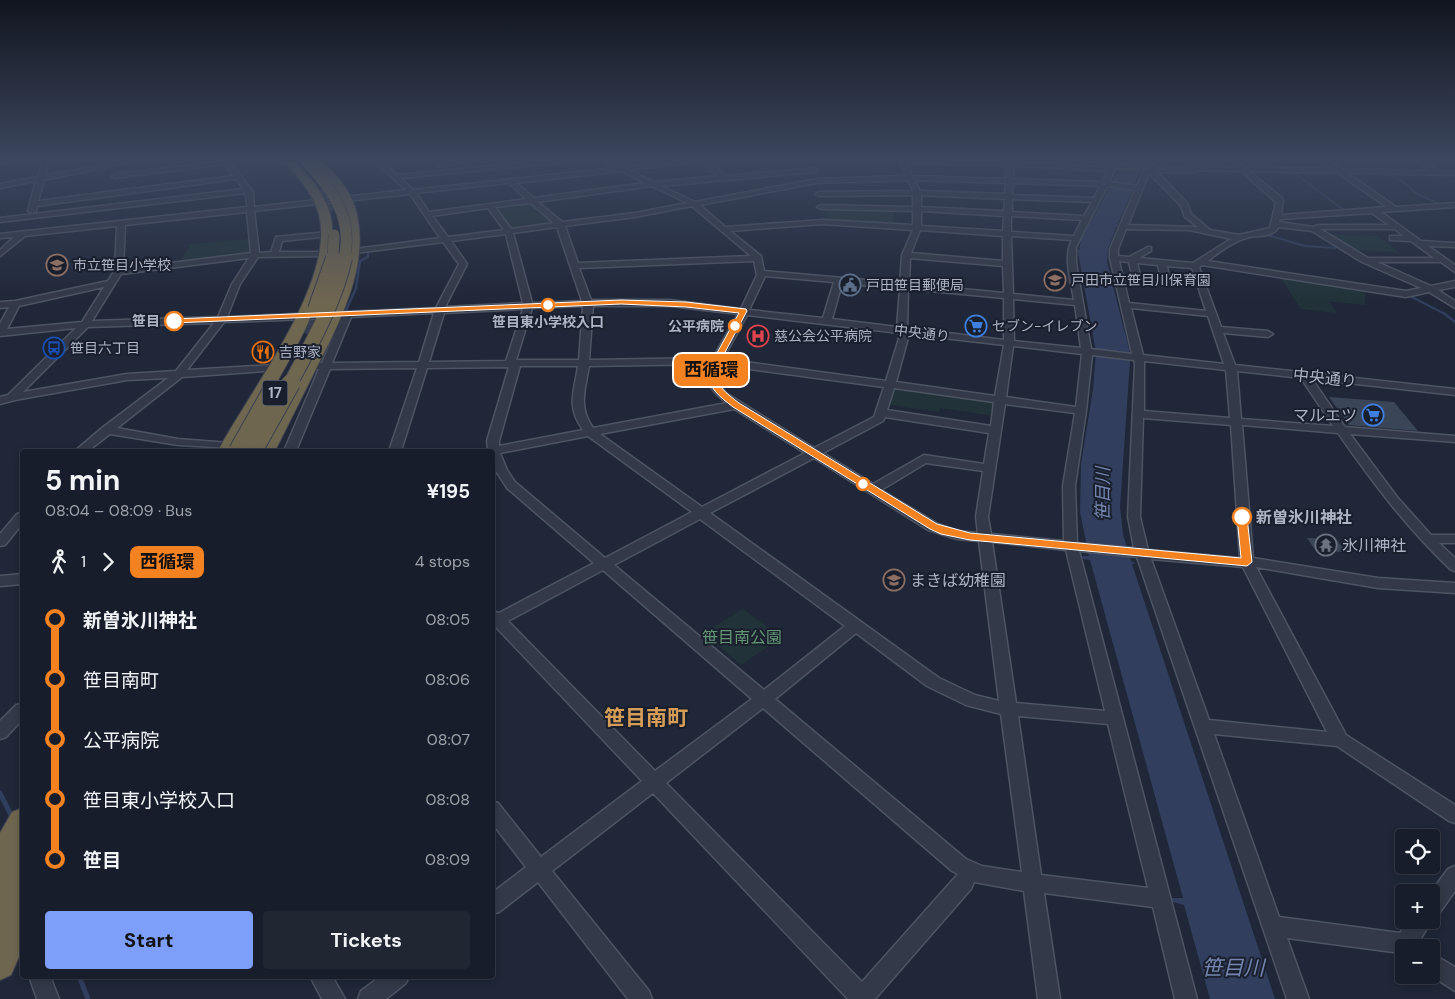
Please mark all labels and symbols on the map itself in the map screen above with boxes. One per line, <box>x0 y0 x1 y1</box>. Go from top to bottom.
school or university icon: 市立笹目小学校 <box>45 253 69 277</box>
place label: 市立笹目小学校 <box>73 256 171 274</box>
school or university icon: 戸田市立笹目川保育園 <box>1043 268 1067 292</box>
place label: 戸田市立笹目川保育園 <box>1071 271 1211 289</box>
public building icon: 戸田笹目郵便局 <box>838 273 862 297</box>
place label: 戸田笹目郵便局 <box>866 276 964 294</box>
marker: 笹目東小学校入口 <box>541 298 555 312</box>
marker: 笹目 <box>164 311 184 331</box>
place label: 笹目 <box>132 312 160 330</box>
place label: 笹目東小学校入口 <box>492 313 604 331</box>
supermarket icon: セブン-イレブン <box>964 314 988 338</box>
place label: 公平病院 <box>668 317 724 335</box>
place label: セブン-イレブン <box>992 317 1098 335</box>
marker: 公平病院 <box>728 319 742 333</box>
street label: 中央通り <box>893 321 951 345</box>
hospital icon: 慈公会公平病院 <box>746 324 770 348</box>
place label: 慈公会公平病院 <box>774 327 872 345</box>
bus stop icon: 笹目六丁目 <box>42 336 66 360</box>
place label: 笹目六丁目 <box>70 339 140 357</box>
restaurant icon: 吉野家 <box>251 340 275 364</box>
place label: 吉野家 <box>279 343 321 361</box>
line badge: 西循環 <box>682 354 740 386</box>
street label: 中央通り <box>1292 364 1358 392</box>
road number: 17 <box>262 380 288 406</box>
supermarket icon: マルエツ <box>1361 403 1385 427</box>
place label: マルエツ <box>1293 405 1357 426</box>
water label: 笹目川 <box>1091 465 1115 521</box>
unlabelled marker <box>856 477 870 491</box>
marker: 新曽氷川神社 <box>1232 507 1252 527</box>
place label: 新曽氷川神社 <box>1256 507 1352 528</box>
temple icon: 氷川神社 <box>1314 533 1338 557</box>
place label: 氷川神社 <box>1342 535 1406 556</box>
school or university icon: まきば幼稚園 <box>882 568 906 592</box>
place label: まきば幼稚園 <box>910 570 1006 591</box>
park label: 笹目南公園 <box>702 627 782 648</box>
district label: 笹目南町 <box>604 704 688 732</box>
water label: 笹目川 <box>1202 954 1266 982</box>

